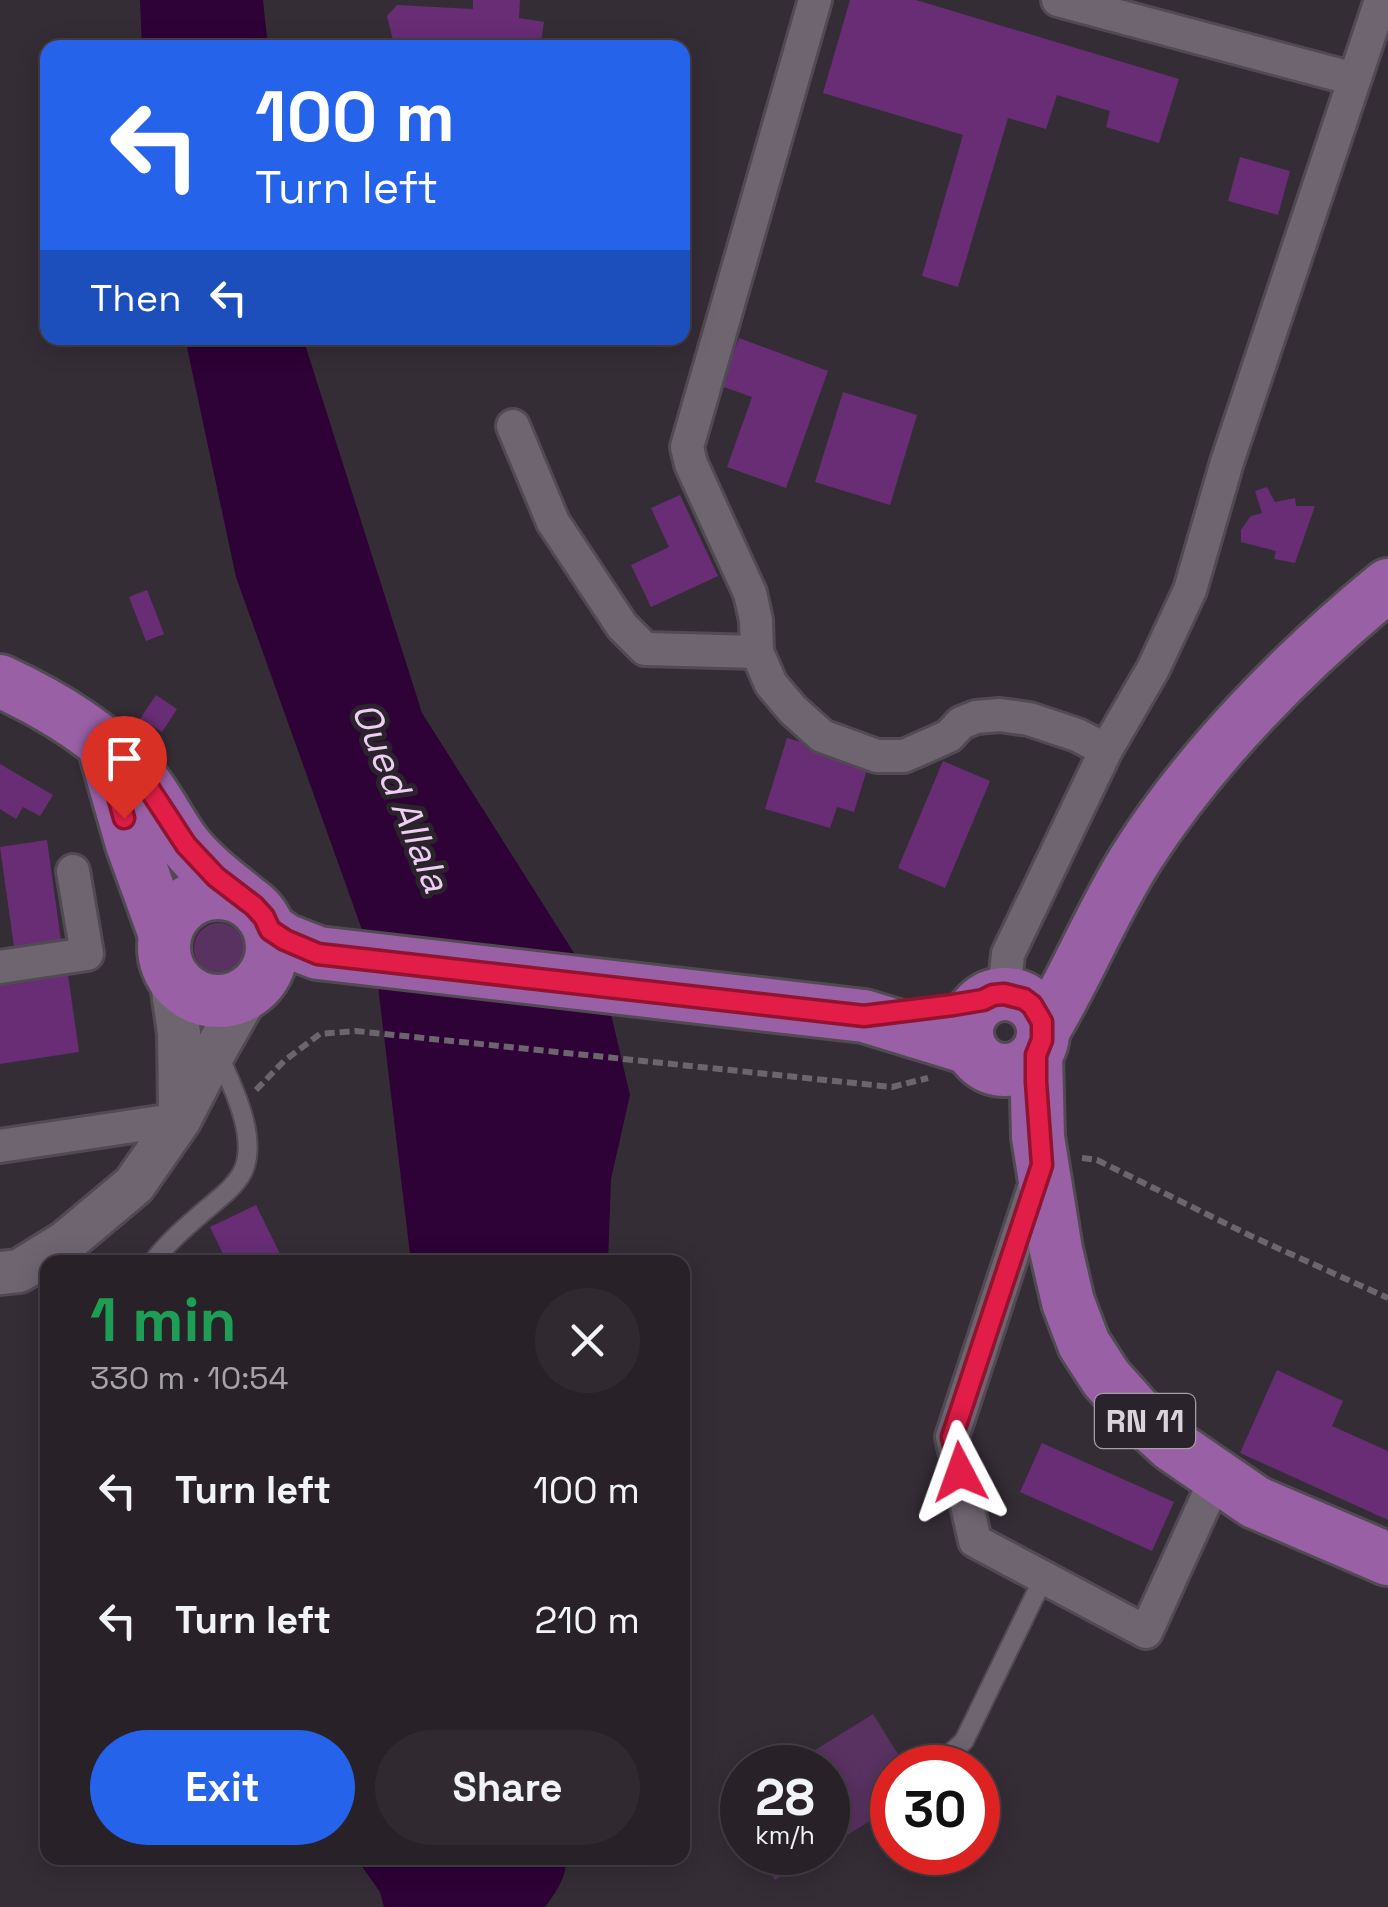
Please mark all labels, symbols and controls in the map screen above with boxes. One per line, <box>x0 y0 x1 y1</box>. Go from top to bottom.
text: 100 m <box>255 72 455 161</box>
icon: left <box>90 80 220 210</box>
text: Turn left <box>255 159 438 216</box>
icon: left <box>201 270 256 325</box>
text: Then <box>90 274 181 322</box>
water label: Oued Allala <box>341 695 461 899</box>
pin <box>82 716 167 819</box>
icon: arrive <box>97 731 152 786</box>
text: 1 min <box>90 1282 237 1359</box>
button: close <box>535 1288 640 1393</box>
text: 330 m · 10:54 <box>90 1358 289 1398</box>
road number: RN 11 <box>1095 1394 1195 1448</box>
position arrow <box>908 1420 1012 1524</box>
icon: left <box>90 1463 145 1518</box>
text: Turn left <box>175 1466 331 1514</box>
text: 100 m <box>533 1466 640 1514</box>
icon: left <box>90 1593 145 1648</box>
text: Turn left <box>175 1596 331 1644</box>
text: 210 m <box>534 1596 640 1644</box>
button: Exit <box>90 1730 355 1845</box>
button: Share <box>375 1730 640 1845</box>
speed limit sign: 30 <box>870 1745 1000 1875</box>
text: 28 <box>755 1766 815 1830</box>
text: km/h <box>755 1819 815 1851</box>

